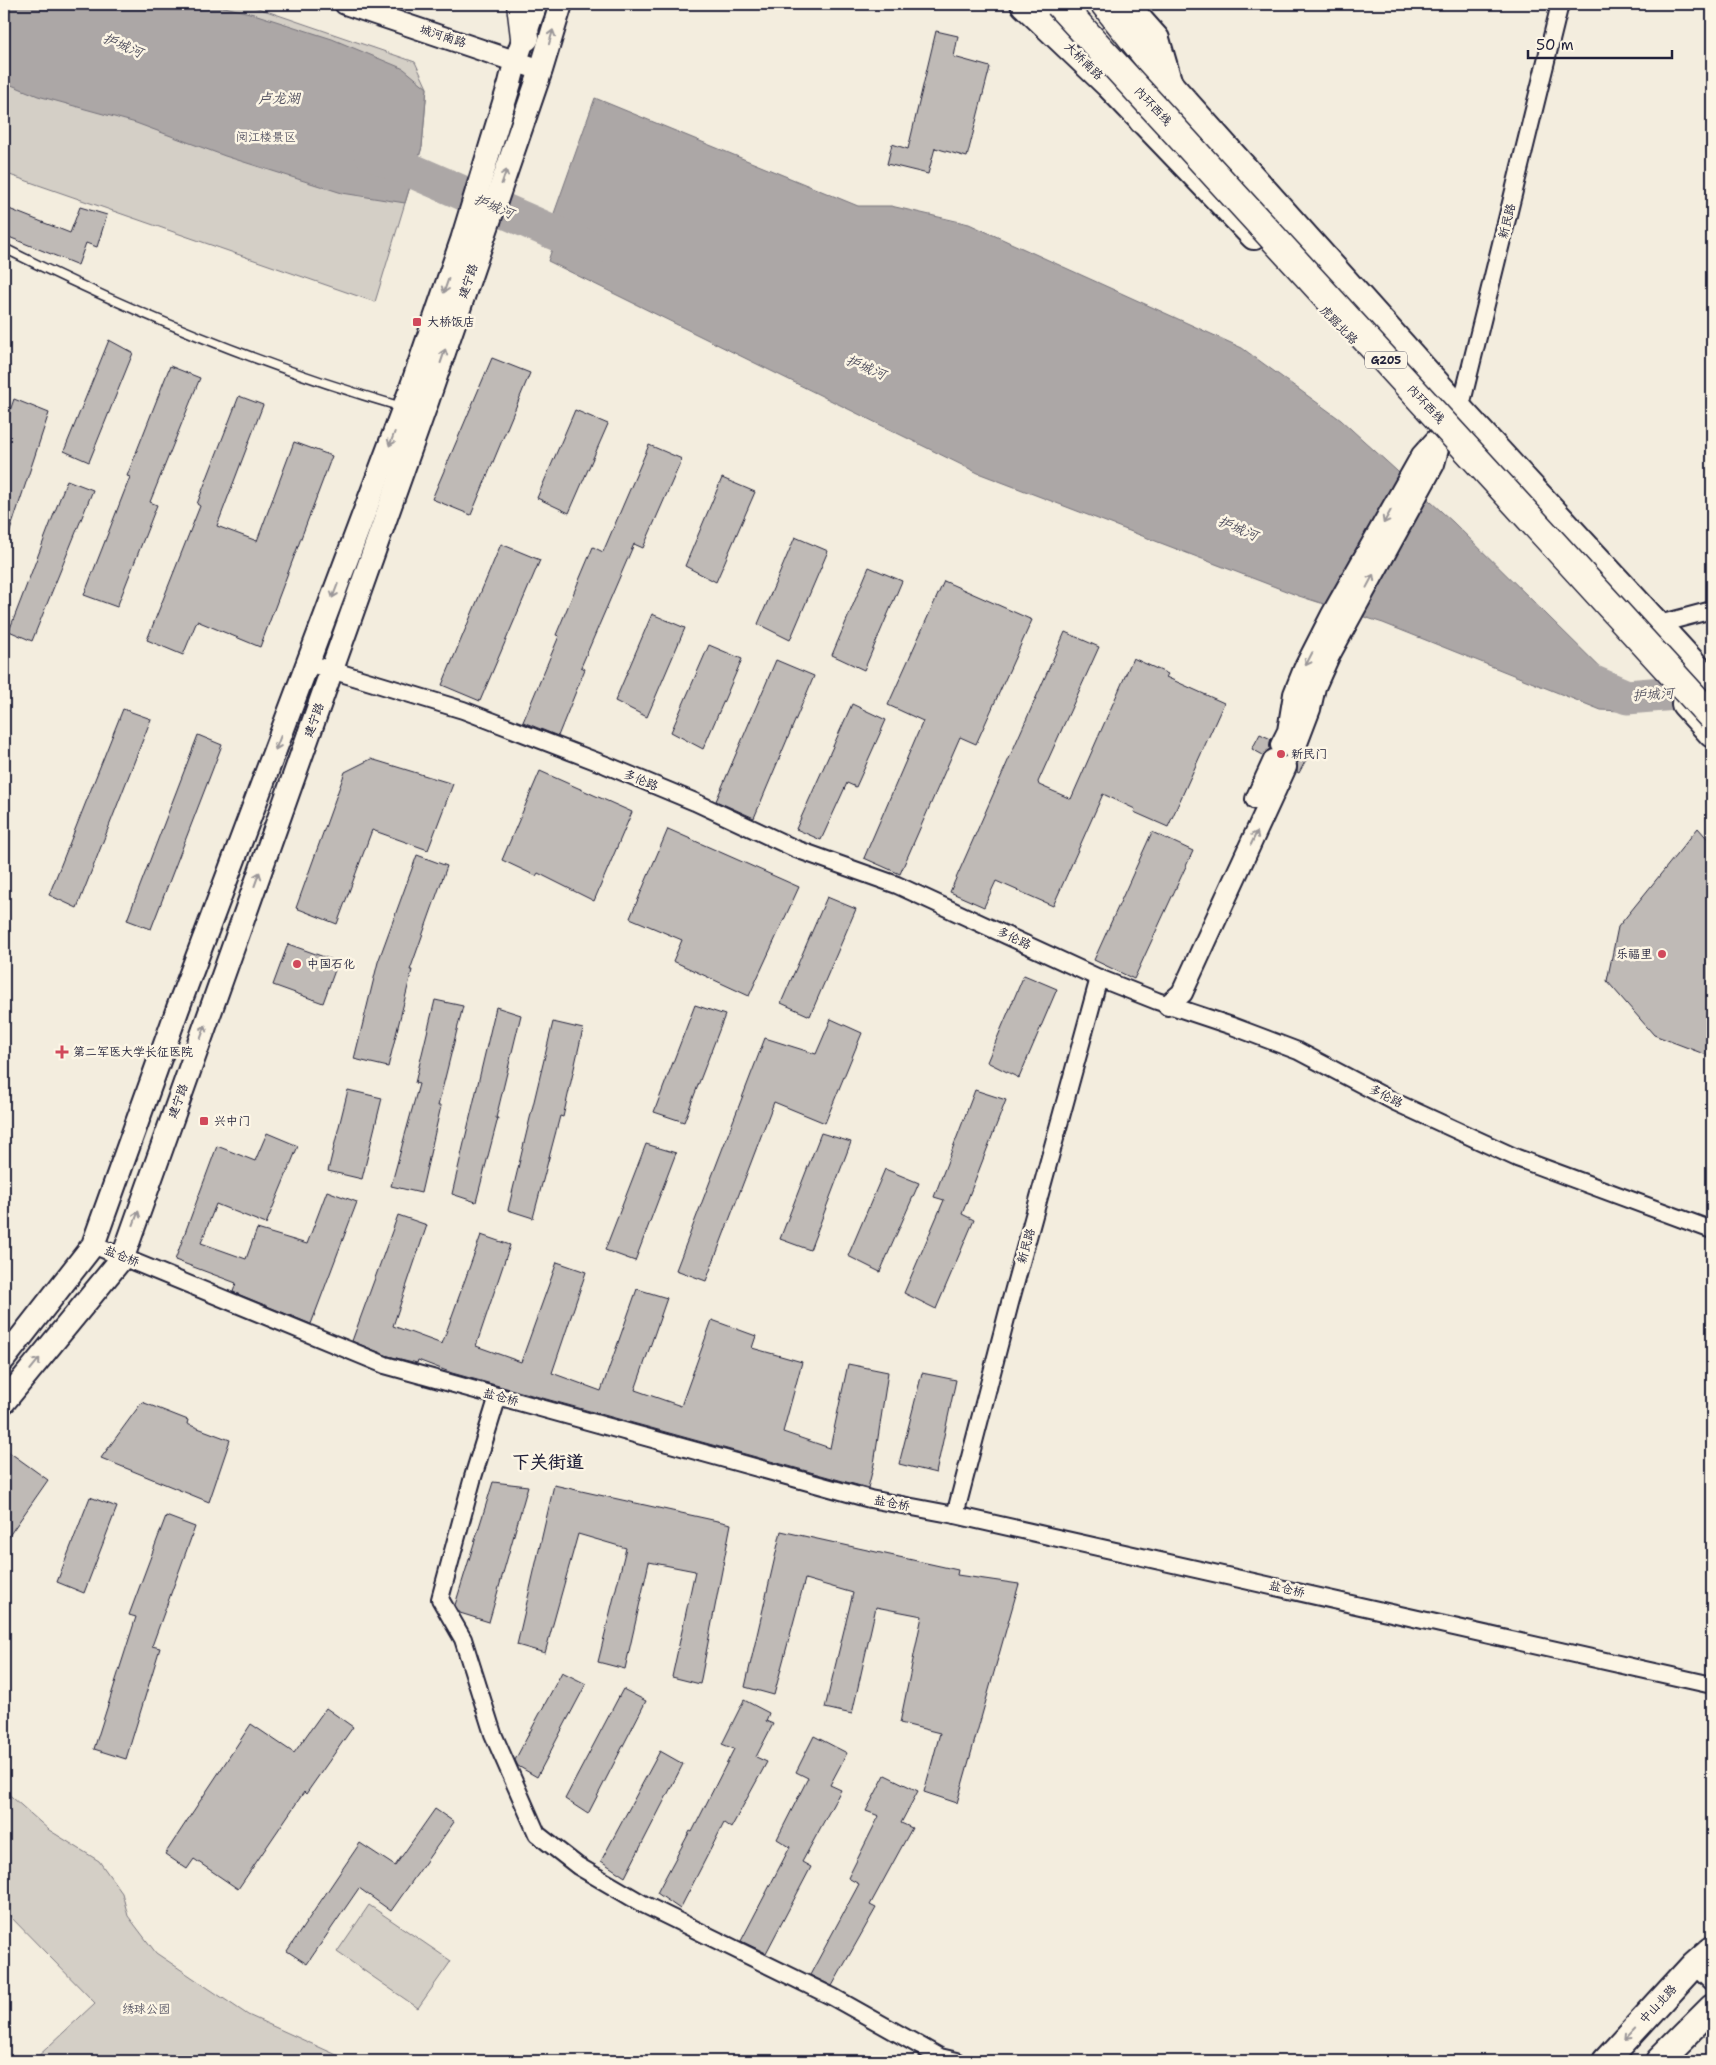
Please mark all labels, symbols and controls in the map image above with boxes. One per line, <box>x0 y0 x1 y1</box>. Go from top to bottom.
street label: 城河南路 <box>418 21 468 51</box>
scale bar <box>1528 28 1672 60</box>
water label: 护城河 <box>100 29 148 62</box>
one-way arrow <box>547 29 557 45</box>
text: 50 m <box>1536 35 1574 55</box>
street label: 大桥南路 <box>1061 39 1107 83</box>
street label: 内环西线 <box>1131 83 1175 129</box>
water label: 卢龙湖 <box>258 89 302 107</box>
park label: 阅江楼景区 <box>236 129 296 145</box>
one-way arrow <box>500 169 510 185</box>
water label: 护城河 <box>471 190 519 223</box>
street label: 新民路 <box>1495 202 1519 240</box>
street label: 建宁路 <box>455 261 481 301</box>
one-way arrow <box>441 278 450 293</box>
street label: 虎踞北路 <box>1317 302 1361 348</box>
place label: 大桥饭店 <box>427 314 475 330</box>
marker: 大桥饭店 <box>411 316 423 328</box>
one-way arrow <box>439 349 448 365</box>
water label: 护城河 <box>843 351 891 384</box>
road number: G205 <box>1365 352 1407 368</box>
street label: 内环西线 <box>1404 381 1448 427</box>
one-way arrow <box>387 431 396 446</box>
one-way arrow <box>1381 509 1391 524</box>
water label: 护城河 <box>1215 512 1263 545</box>
one-way arrow <box>1365 574 1375 589</box>
one-way arrow <box>330 583 339 598</box>
one-way arrow <box>1304 652 1314 667</box>
water label: 护城河 <box>1631 683 1677 704</box>
street label: 建宁路 <box>300 700 328 740</box>
one-way arrow <box>272 736 281 751</box>
place label: 新民门 <box>1291 746 1327 762</box>
marker: 新民门 <box>1275 748 1287 760</box>
street label: 多伦路 <box>621 766 661 794</box>
one-way arrow <box>1249 831 1259 846</box>
one-way arrow <box>253 872 262 887</box>
street label: 多伦路 <box>994 923 1034 953</box>
place label: 乐福里 <box>1616 946 1652 962</box>
marker: 乐福里 <box>1656 948 1668 960</box>
place label: 中国石化 <box>307 956 355 972</box>
marker: 中国石化 <box>291 958 303 970</box>
one-way arrow <box>199 1025 208 1040</box>
place label: 第二军医大学长征医院 <box>73 1044 193 1060</box>
marker: 第二军医大学长征医院 <box>55 1045 69 1059</box>
street label: 建宁路 <box>164 1081 192 1121</box>
street label: 多伦路 <box>1366 1081 1406 1111</box>
place label: 兴中门 <box>214 1113 250 1129</box>
marker: 兴中门 <box>198 1115 210 1127</box>
one-way arrow <box>132 1211 141 1226</box>
street label: 新民路 <box>1013 1226 1039 1266</box>
street label: 盐仓桥 <box>102 1242 143 1271</box>
one-way arrow <box>29 1358 40 1371</box>
street label: 盐仓桥 <box>482 1385 521 1410</box>
district label: 下关街道 <box>512 1450 584 1474</box>
street label: 盐仓桥 <box>873 1492 912 1514</box>
street label: 盐仓桥 <box>1268 1577 1307 1601</box>
street label: 中山北路 <box>1636 1981 1680 2027</box>
park label: 绣球公园 <box>122 2001 170 2017</box>
one-way arrow <box>1624 2028 1636 2041</box>

